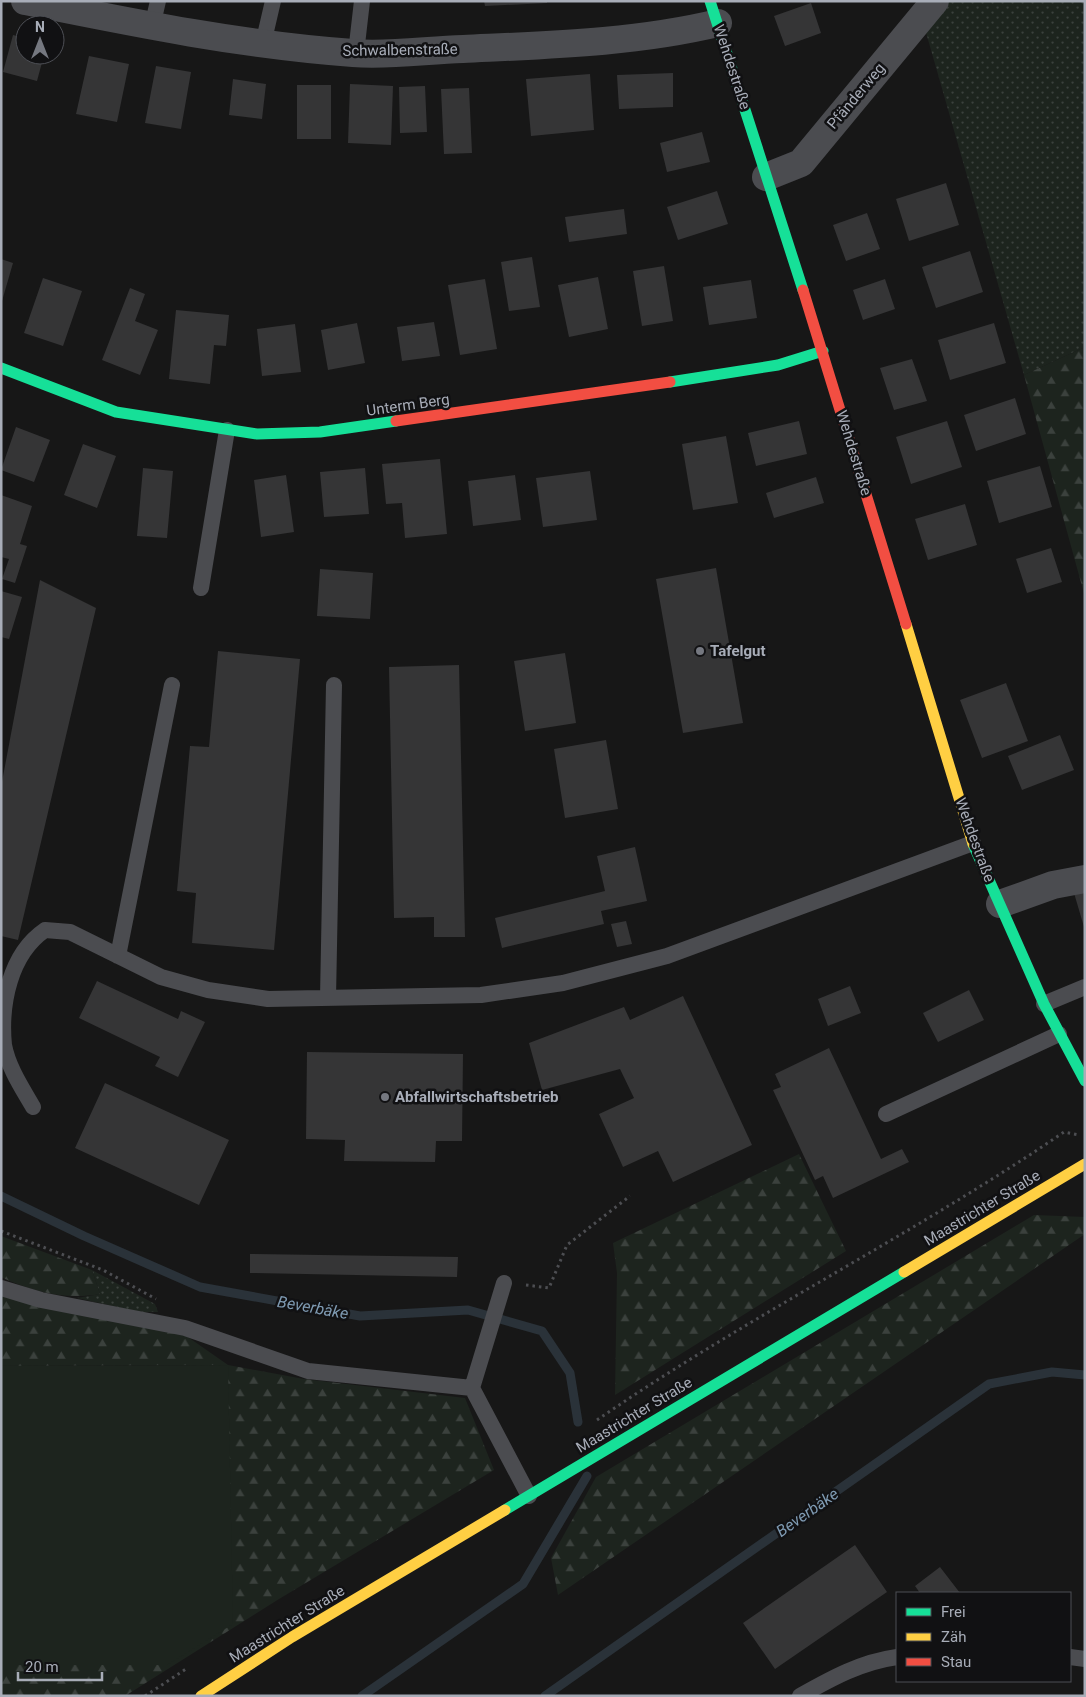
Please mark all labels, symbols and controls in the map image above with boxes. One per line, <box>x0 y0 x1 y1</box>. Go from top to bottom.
north arrow <box>15 15 65 65</box>
text: N <box>35 19 45 35</box>
street label: Wehdestraße <box>710 22 754 112</box>
street label: Schwalbenstraße <box>342 40 458 60</box>
street label: Pfänderweg <box>823 59 889 133</box>
street label: Unterm Berg <box>365 390 451 420</box>
street label: Wehdestraße <box>833 408 876 498</box>
place label: Tafelgut <box>710 642 766 660</box>
marker: Tafelgut <box>694 645 706 657</box>
street label: Wehdestraße <box>951 795 999 885</box>
place label: Abfallwirtschaftsbetrieb <box>395 1088 558 1106</box>
marker: Abfallwirtschaftsbetrieb <box>379 1091 391 1103</box>
street label: Maastrichter Straße <box>921 1166 1043 1250</box>
water label: Beverbäke <box>276 1292 350 1323</box>
street label: Maastrichter Straße <box>573 1373 695 1457</box>
water label: Beverbäke <box>772 1484 842 1541</box>
street label: Maastrichter Straße <box>226 1581 348 1667</box>
legend <box>896 1592 1071 1682</box>
text: Frei <box>941 1603 966 1621</box>
text: Zäh <box>941 1628 966 1646</box>
scale bar <box>18 1650 101 1682</box>
text: Stau <box>941 1653 971 1671</box>
text: 20 m <box>25 1658 59 1676</box>

